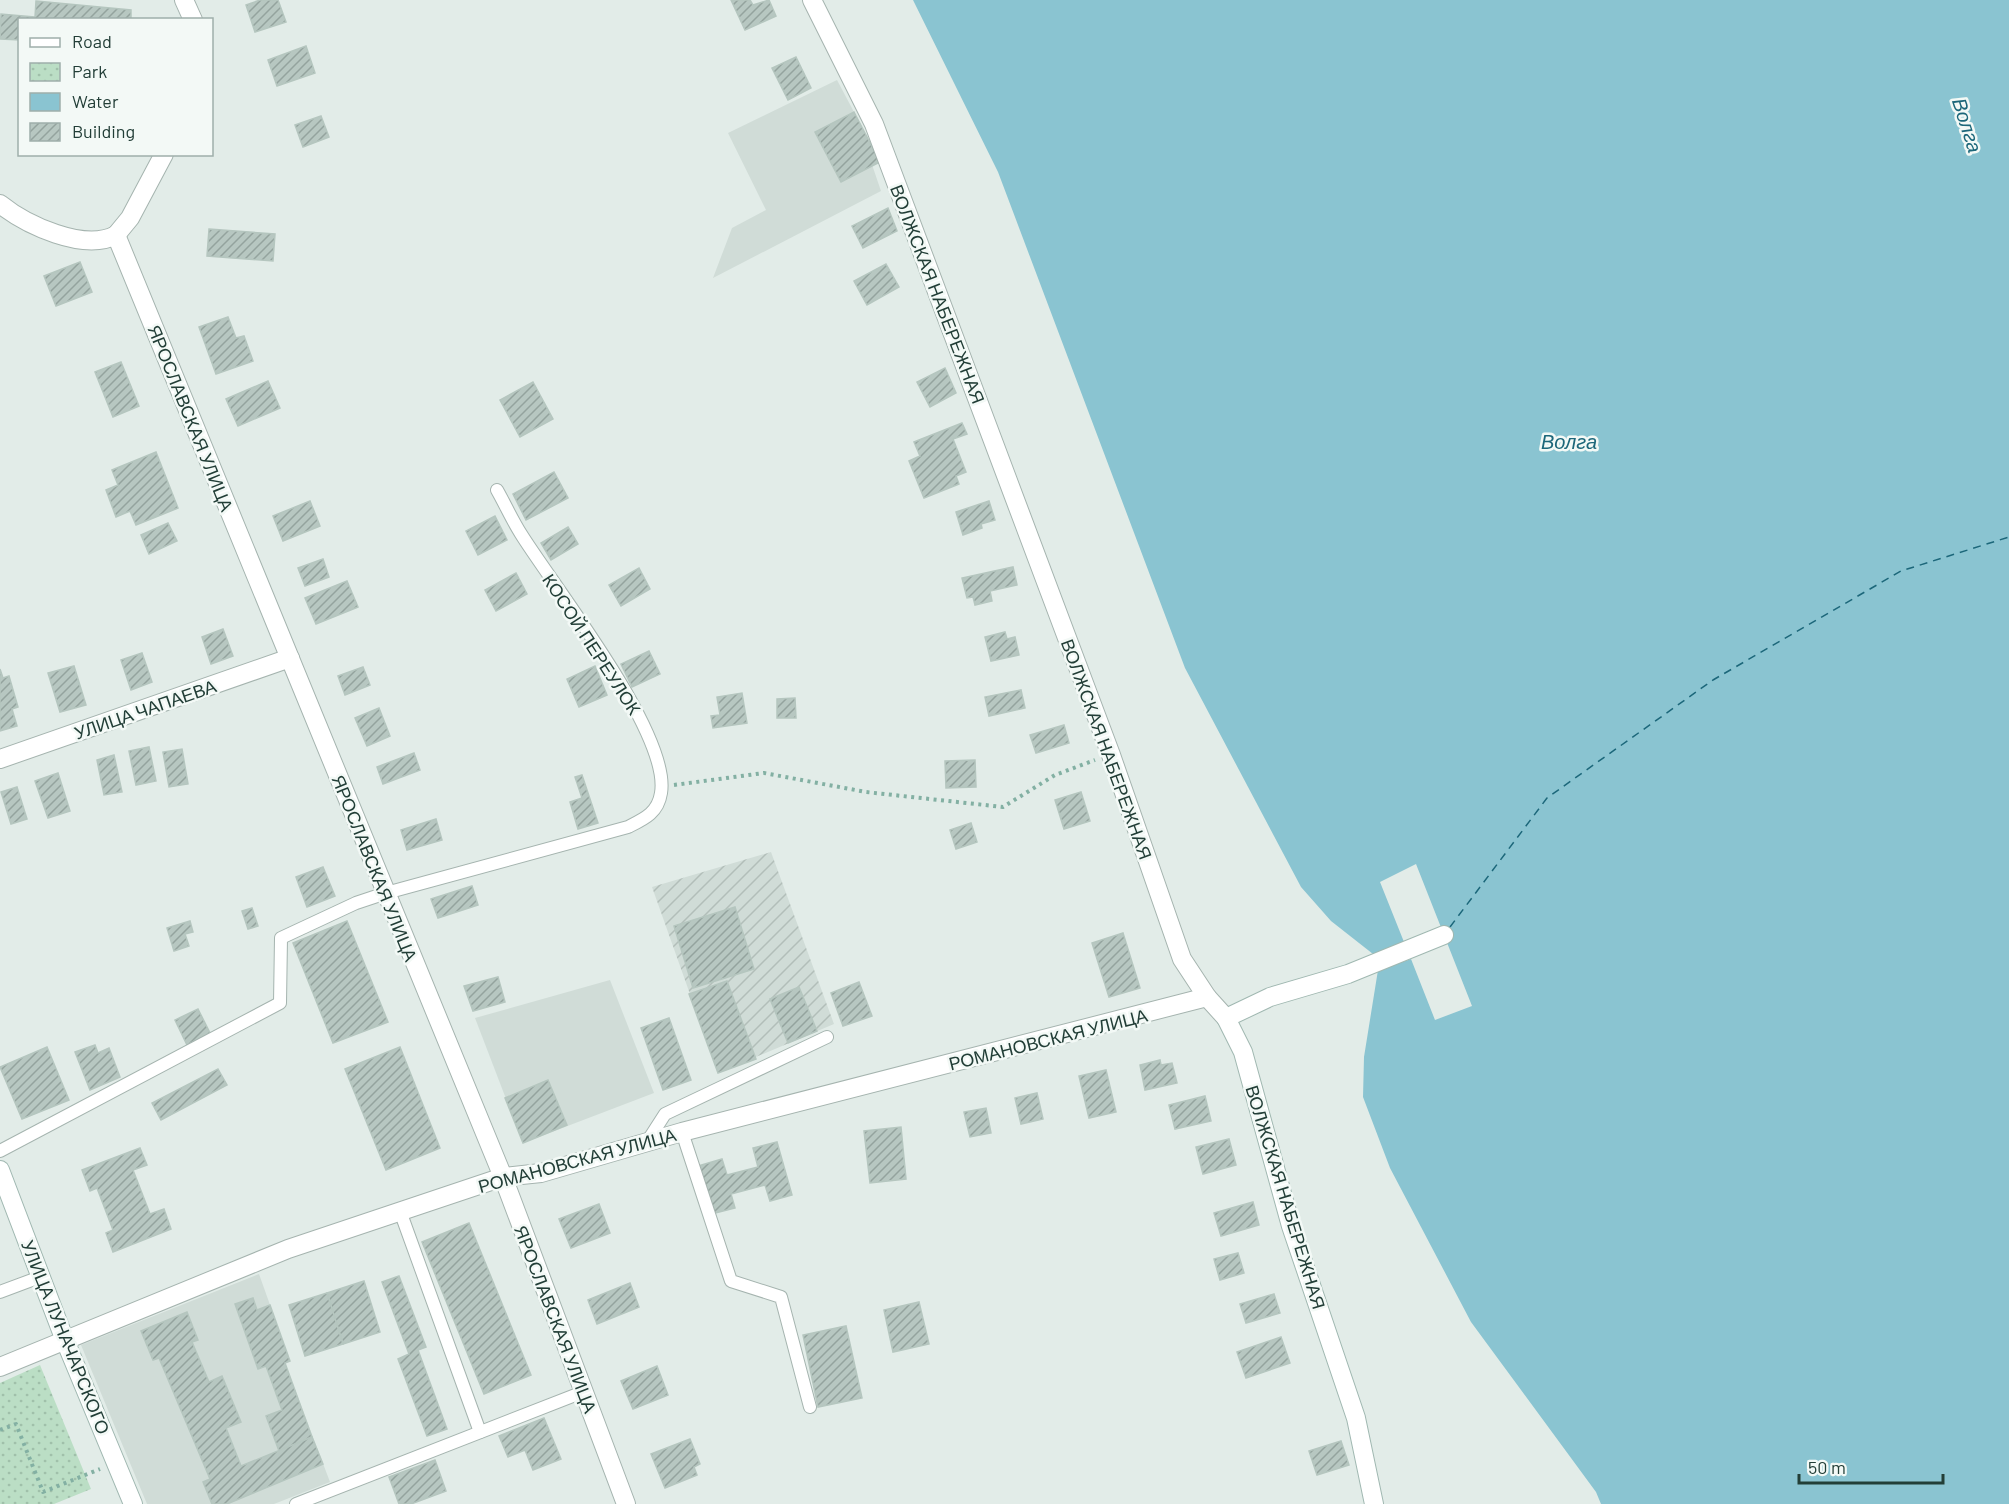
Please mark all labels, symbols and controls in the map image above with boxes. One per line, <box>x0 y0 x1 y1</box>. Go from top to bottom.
legend <box>18 18 213 156</box>
text: Road <box>72 30 112 52</box>
text: Park <box>72 60 107 82</box>
text: Water <box>72 90 119 112</box>
water label: Волга <box>1948 95 1988 155</box>
text: Building <box>72 120 135 142</box>
street label: ВОЛЖСКАЯ НАБЕРЕЖНАЯ <box>886 181 990 407</box>
street label: ЯРОСЛАВСКАЯ УЛИЦА <box>143 322 239 514</box>
water label: Волга <box>1541 429 1597 453</box>
street label: КОСОЙ ПЕРЕУЛОК <box>538 569 646 719</box>
street label: ВОЛЖСКАЯ НАБЕРЕЖНАЯ <box>1057 636 1157 862</box>
street label: УЛИЦА ЧАПАЕВА <box>71 674 219 744</box>
street label: ЯРОСЛАВСКАЯ УЛИЦА <box>327 772 423 964</box>
street label: РОМАНОВСКАЯ УЛИЦА <box>946 1004 1150 1074</box>
street label: ВОЛЖСКАЯ НАБЕРЕЖНАЯ <box>1241 1082 1331 1312</box>
street label: РОМАНОВСКАЯ УЛИЦА <box>476 1123 678 1197</box>
street label: ЯРОСЛАВСКАЯ УЛИЦА <box>510 1222 602 1416</box>
street label: УЛИЦА ЛУНАЧАРСКОГО <box>17 1237 115 1437</box>
scale bar <box>1799 1447 1943 1485</box>
text: 50 m <box>1808 1456 1846 1478</box>

